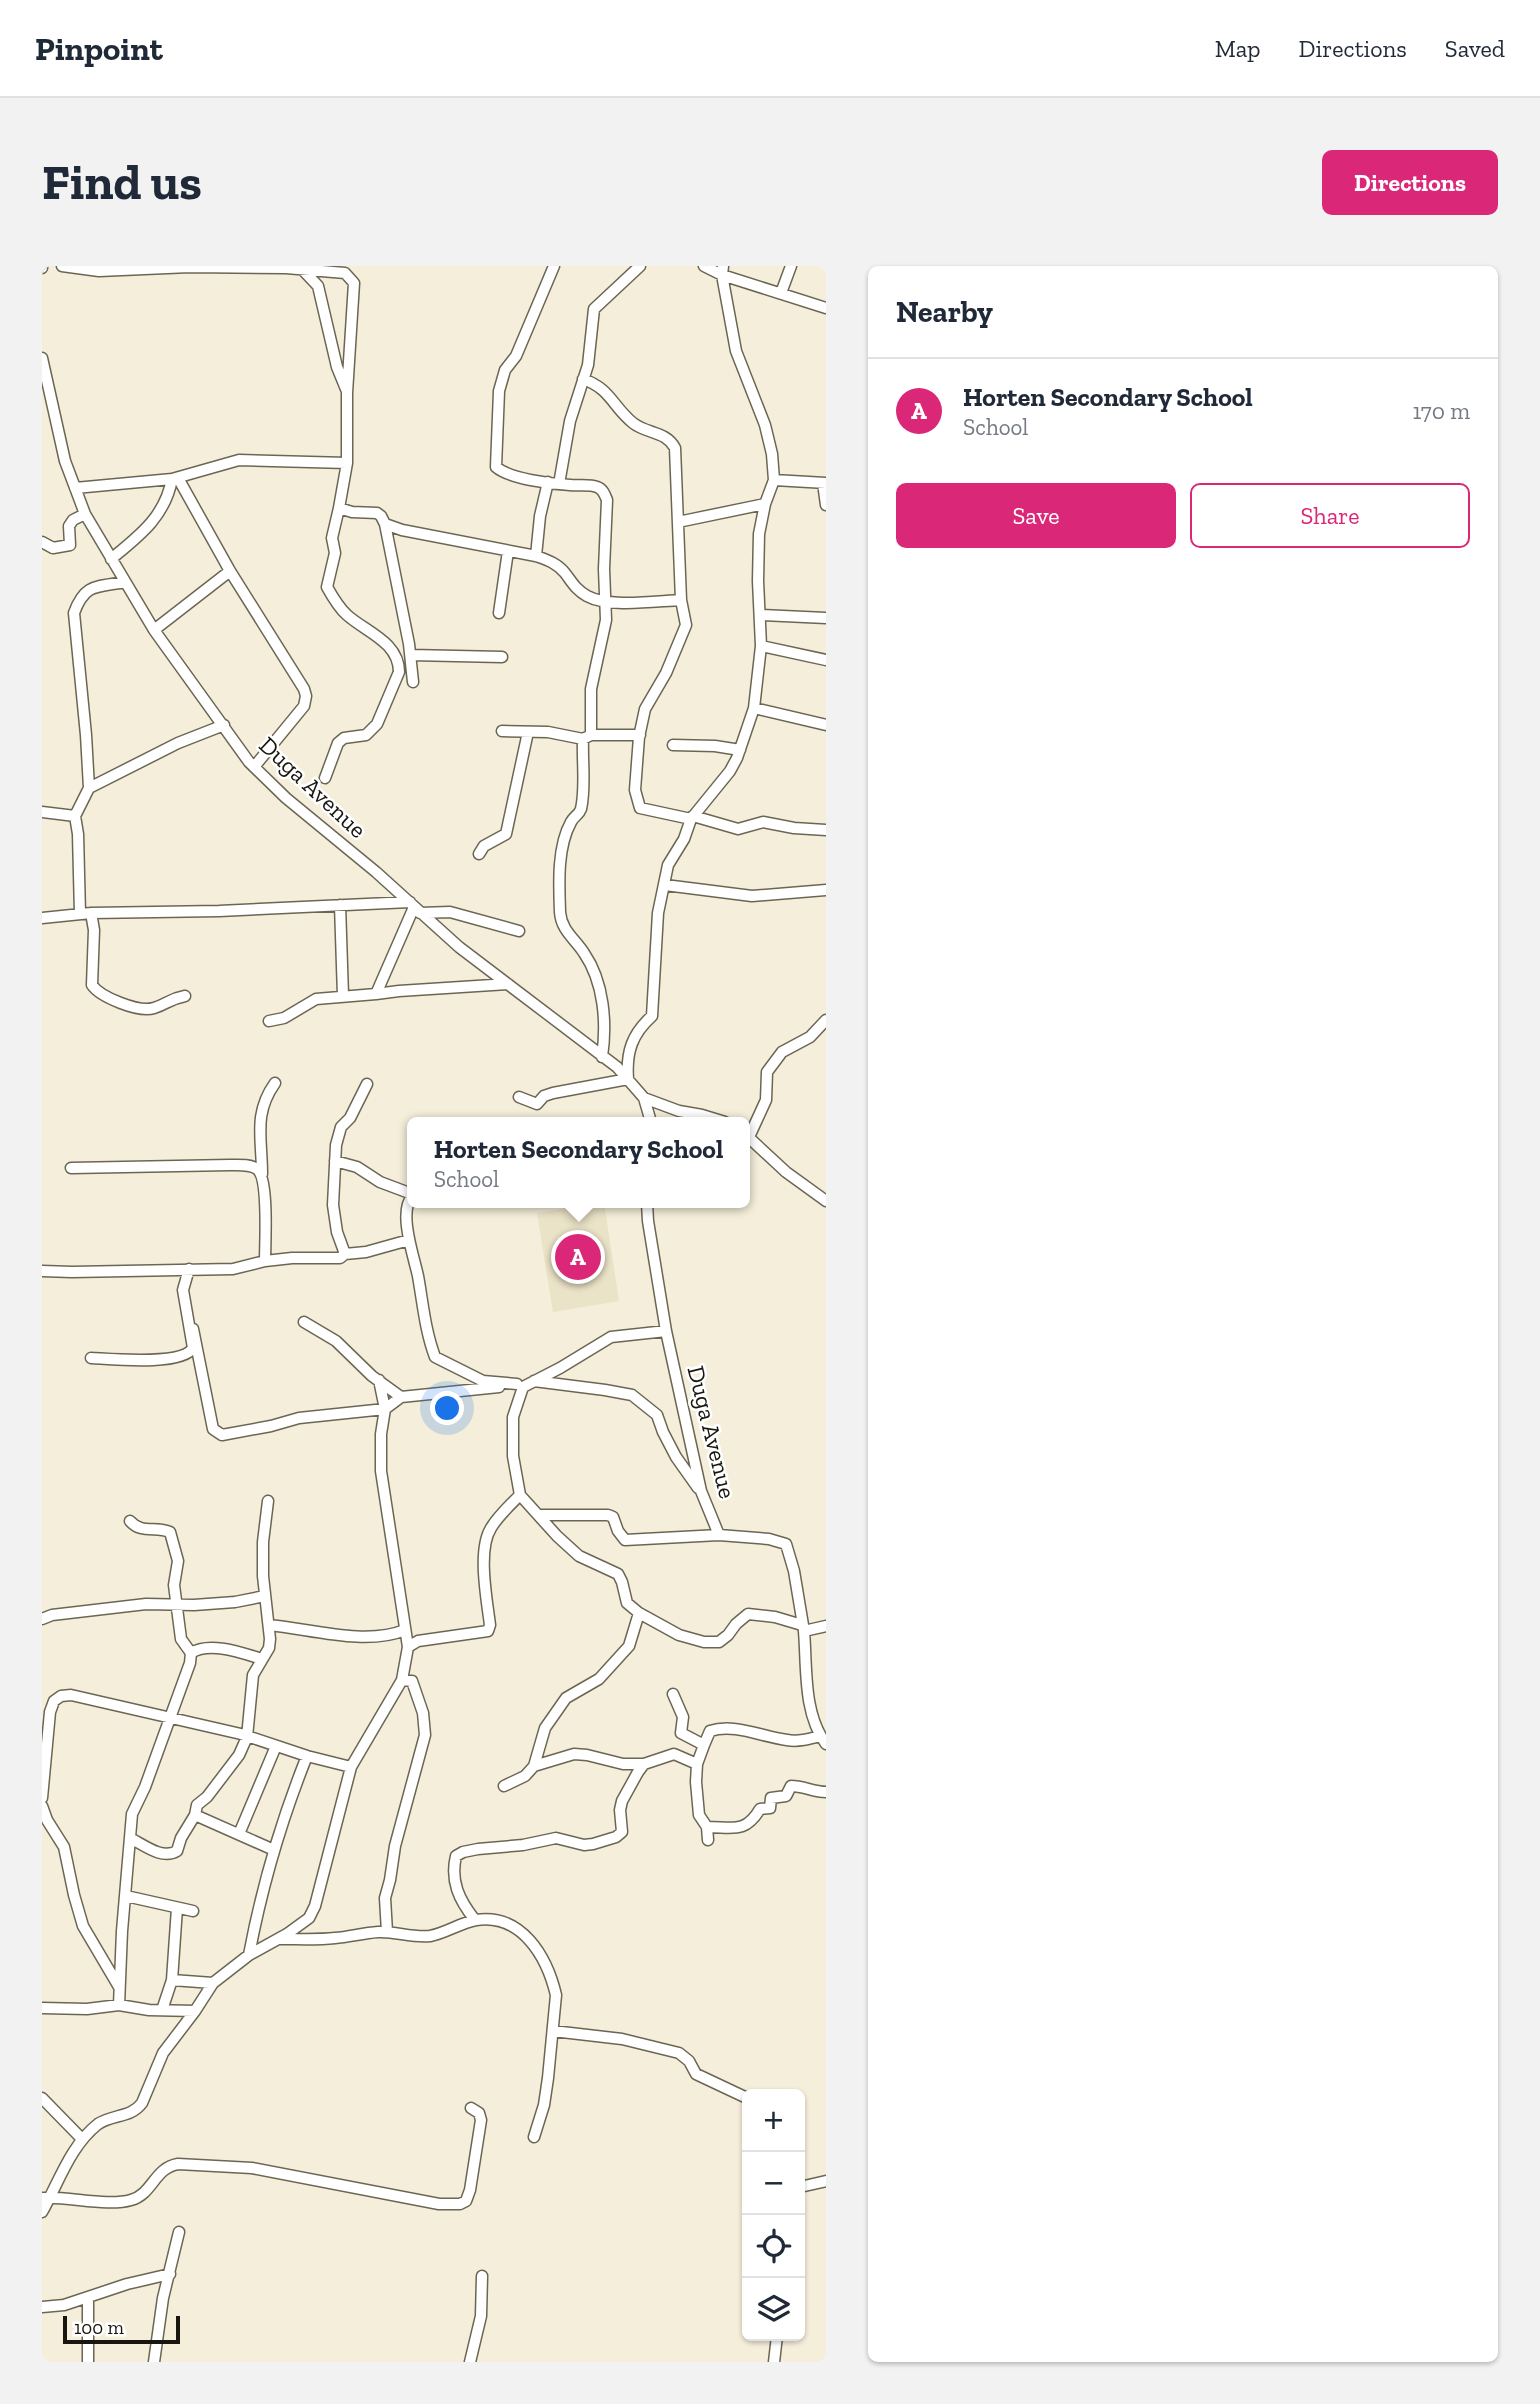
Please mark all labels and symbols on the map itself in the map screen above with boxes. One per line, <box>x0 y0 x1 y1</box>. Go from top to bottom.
street label: Duga Avenue <box>253 730 373 844</box>
pin: A <box>555 1231 601 1283</box>
street label: Duga Avenue <box>681 1363 743 1501</box>
your location <box>430 1391 464 1425</box>
scale bar <box>63 2313 180 2345</box>

